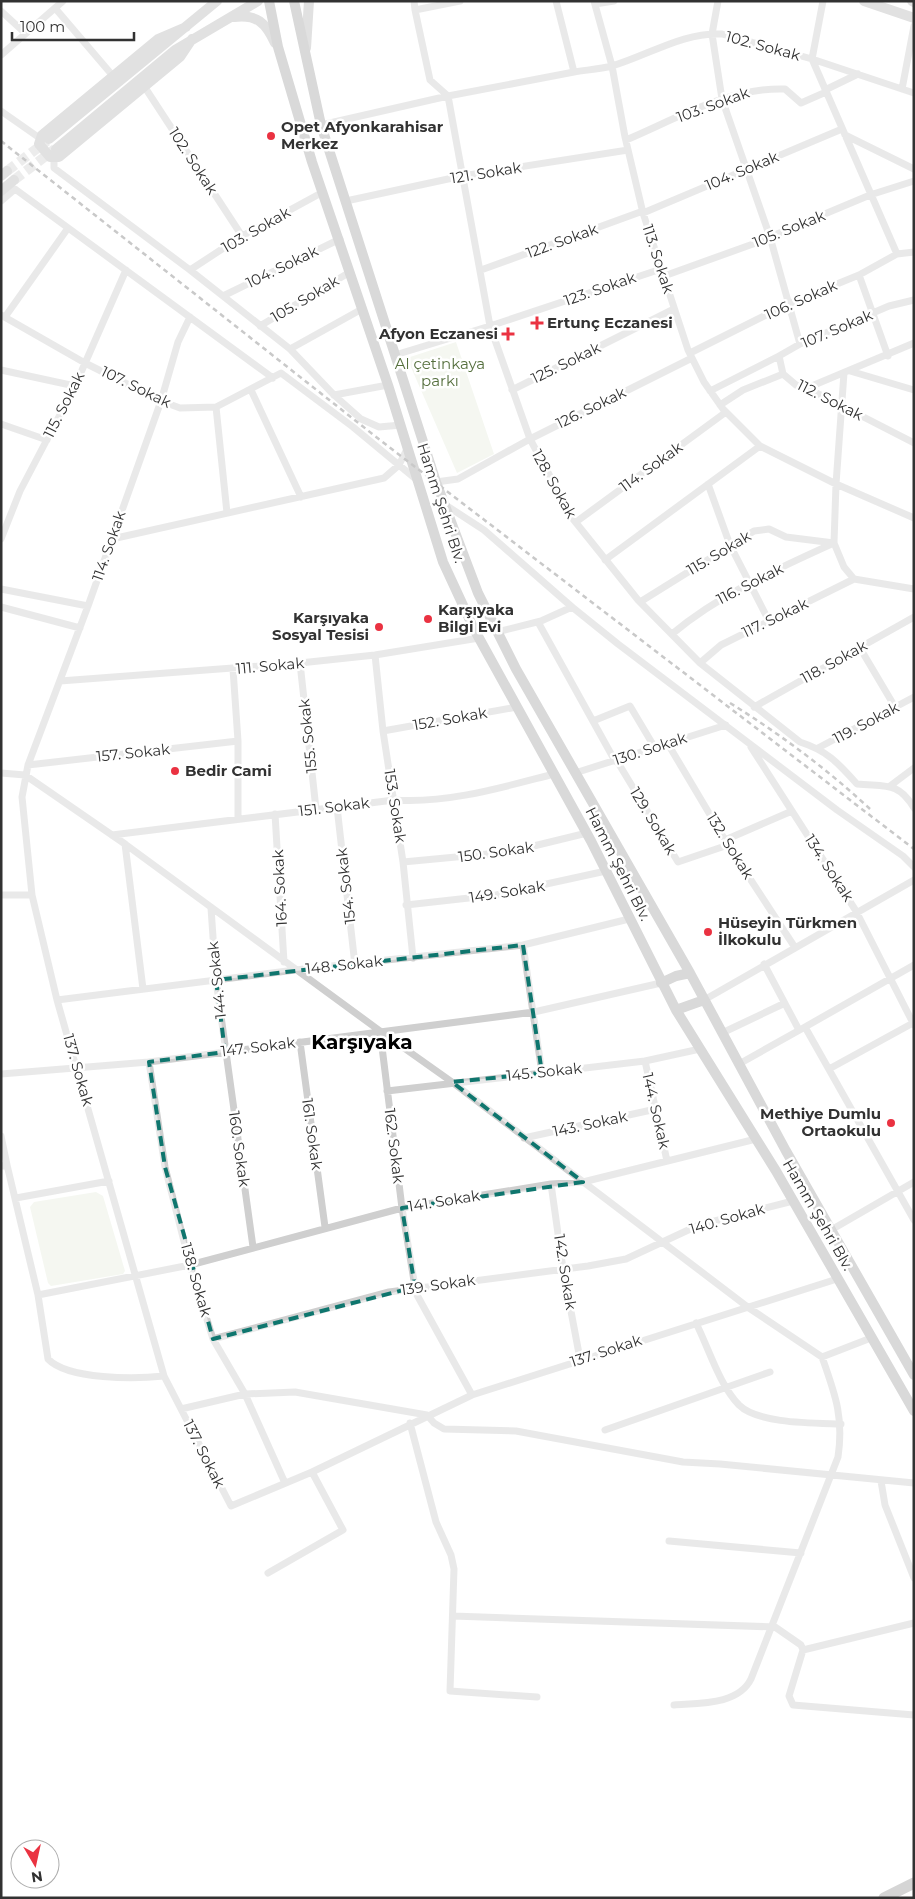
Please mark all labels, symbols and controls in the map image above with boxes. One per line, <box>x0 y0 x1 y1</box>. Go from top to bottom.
scale bar <box>12 10 135 42</box>
text: 100 m <box>20 17 65 36</box>
street label: 102. Sokak <box>724 26 803 65</box>
street label: 103. Sokak <box>674 83 752 126</box>
place label: Opet Afyonkarahisar Merkez <box>281 117 444 153</box>
street label: 102. Sokak <box>165 124 222 198</box>
marker: Opet Afyonkarahisar Merkez <box>265 130 277 142</box>
street label: 104. Sokak <box>702 147 781 195</box>
street label: 121. Sokak <box>449 158 523 188</box>
street label: 103. Sokak <box>218 202 293 257</box>
street label: 105. Sokak <box>750 205 828 252</box>
street label: 122. Sokak <box>523 219 600 262</box>
street label: 113. Sokak <box>638 222 679 296</box>
street label: 104. Sokak <box>243 241 321 292</box>
street label: 123. Sokak <box>561 267 638 310</box>
street label: 105. Sokak <box>267 271 342 326</box>
street label: 106. Sokak <box>762 275 840 324</box>
street label: 107. Sokak <box>798 305 875 352</box>
place label: Ertunç Eczanesi <box>547 313 673 332</box>
marker: Ertunç Eczanesi <box>531 317 543 329</box>
place label: Afyon Eczanesi <box>378 324 498 343</box>
marker: Afyon Eczanesi <box>502 328 514 340</box>
street label: 125. Sokak <box>528 338 604 387</box>
park label: Al çetinkaya parkı <box>395 354 485 390</box>
street label: 107. Sokak <box>98 361 174 412</box>
street label: 115. Sokak <box>39 368 88 441</box>
street label: 112. Sokak <box>794 375 867 424</box>
street label: 126. Sokak <box>553 382 629 433</box>
street label: 114. Sokak <box>615 437 686 496</box>
street label: Hamm Şehri Blv. <box>413 440 470 565</box>
street label: 128. Sokak <box>528 446 581 522</box>
street label: 114. Sokak <box>88 508 129 584</box>
street label: 115. Sokak <box>683 526 754 579</box>
street label: 116. Sokak <box>713 559 786 608</box>
street label: 117. Sokak <box>739 593 811 642</box>
place label: Karşıyaka Bilgi Evi <box>438 600 514 636</box>
place label: Karşıyaka Sosyal Tesisi <box>272 608 369 644</box>
marker: Karşıyaka Bilgi Evi <box>422 613 434 625</box>
marker: Karşıyaka Sosyal Tesisi <box>373 621 385 633</box>
street label: 118. Sokak <box>797 636 870 688</box>
street label: 111. Sokak <box>235 653 305 678</box>
street label: 119. Sokak <box>829 697 902 748</box>
street label: 155. Sokak <box>294 698 321 774</box>
street label: 152. Sokak <box>411 703 488 734</box>
street label: 130. Sokak <box>611 728 689 769</box>
street label: 157. Sokak <box>95 739 171 766</box>
place label: Bedir Cami <box>185 761 272 780</box>
marker: Bedir Cami <box>169 765 181 777</box>
street label: 153. Sokak <box>380 768 411 844</box>
street label: 129. Sokak <box>626 784 681 858</box>
street label: 151. Sokak <box>297 793 371 820</box>
street label: Hamm Şehri Blv. <box>582 804 655 924</box>
street label: 132. Sokak <box>703 809 758 883</box>
street label: 134. Sokak <box>801 830 858 905</box>
street label: 150. Sokak <box>457 837 535 866</box>
street label: 154. Sokak <box>331 847 360 925</box>
street label: 164. Sokak <box>268 849 291 927</box>
street label: 149. Sokak <box>468 876 546 907</box>
place label: Hüseyin Türkmen İlkokulu <box>718 913 857 949</box>
marker: Hüseyin Türkmen İlkokulu <box>702 926 714 938</box>
street label: 144. Sokak <box>203 940 230 1020</box>
street label: 148. Sokak <box>304 951 384 978</box>
district label: Karşıyaka <box>311 1030 413 1054</box>
street label: 137. Sokak <box>59 1032 98 1108</box>
street label: 147. Sokak <box>220 1033 296 1061</box>
street label: 145. Sokak <box>505 1058 583 1085</box>
street label: 144. Sokak <box>638 1071 675 1151</box>
street label: 161. Sokak <box>298 1097 327 1171</box>
place label: Methiye Dumlu Ortaokulu <box>760 1104 881 1140</box>
street label: 143. Sokak <box>551 1106 629 1141</box>
street label: 162. Sokak <box>380 1107 409 1185</box>
street label: 160. Sokak <box>225 1110 254 1188</box>
marker: Methiye Dumlu Ortaokulu <box>885 1117 897 1129</box>
street label: Hamm Şehri Blv. <box>779 1156 858 1274</box>
street label: 141. Sokak <box>407 1185 481 1216</box>
street label: 140. Sokak <box>687 1199 767 1238</box>
street label: 142. Sokak <box>550 1233 581 1311</box>
street label: 138. Sokak <box>177 1241 216 1319</box>
street label: 139. Sokak <box>399 1270 477 1299</box>
street label: 137. Sokak <box>568 1330 644 1371</box>
street label: 137. Sokak <box>179 1416 230 1491</box>
north arrow <box>10 1839 60 1889</box>
text: N <box>30 1867 44 1887</box>

